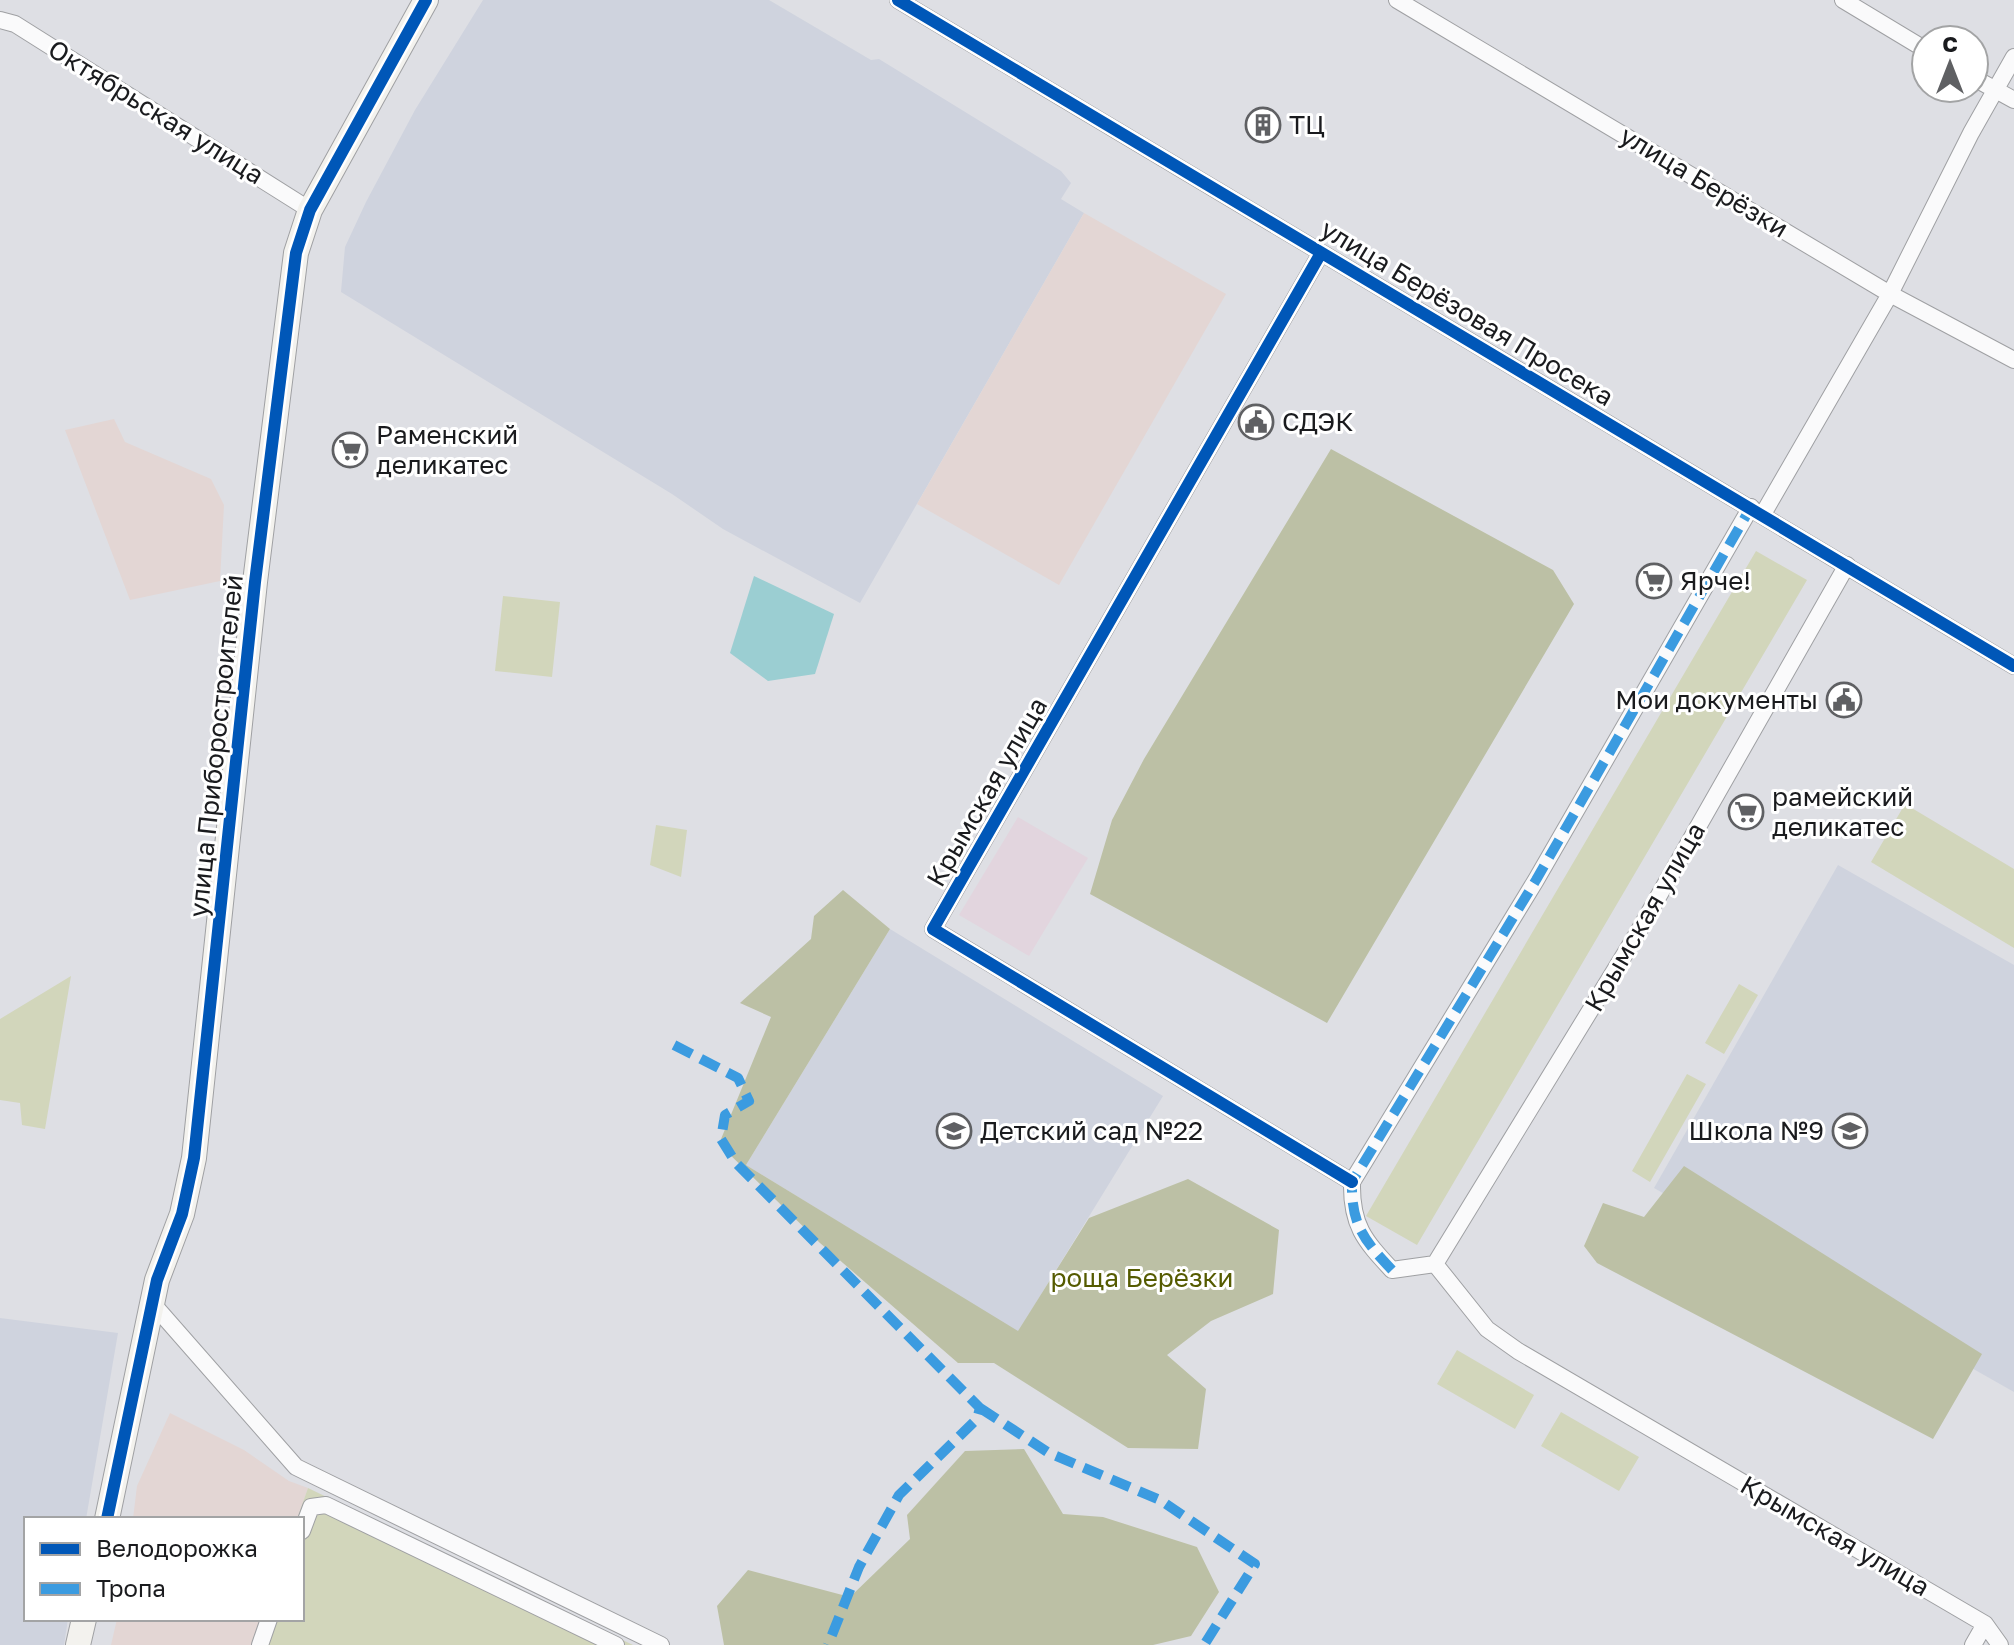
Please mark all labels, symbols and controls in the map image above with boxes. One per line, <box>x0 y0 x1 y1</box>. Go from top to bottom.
north arrow <box>1910 24 1990 104</box>
text: С <box>1942 30 1958 57</box>
street label: Октябрьская улица <box>43 33 270 190</box>
building icon: ТЦ <box>1244 106 1282 144</box>
place label: ТЦ <box>1289 109 1325 140</box>
street label: улица Берёзки <box>1615 119 1794 244</box>
street label: улица Берёзовая Просека <box>1315 213 1619 412</box>
public building icon: СДЭК <box>1237 403 1275 441</box>
place label: СДЭК <box>1282 406 1354 437</box>
place label: Раменский деликатес <box>376 419 518 480</box>
supermarket icon: Раменский деликатес <box>331 431 369 469</box>
supermarket icon: Ярче! <box>1635 562 1673 600</box>
place label: Ярче! <box>1680 565 1751 596</box>
street label: улица Приборостроителей <box>182 573 249 919</box>
public building icon: Мои документы <box>1825 681 1863 719</box>
place label: Мои документы <box>1615 684 1818 715</box>
street label: Крымская улица <box>920 692 1053 892</box>
place label: рамейский деликатес <box>1772 781 1913 842</box>
supermarket icon: рамейский деликатес <box>1727 793 1765 831</box>
street label: Крымская улица <box>1578 817 1711 1017</box>
school or university icon: Детский сад №22 <box>935 1112 973 1150</box>
school or university icon: Школа №9 <box>1831 1112 1869 1150</box>
place label: Детский сад №22 <box>980 1115 1203 1146</box>
place label: Школа №9 <box>1688 1115 1824 1146</box>
park label: роща Берёзки <box>1051 1262 1233 1293</box>
street label: Крымская улица <box>1735 1469 1935 1602</box>
legend <box>24 1517 304 1621</box>
text: Велодорожка <box>96 1533 258 1562</box>
text: Тропа <box>96 1573 166 1602</box>

